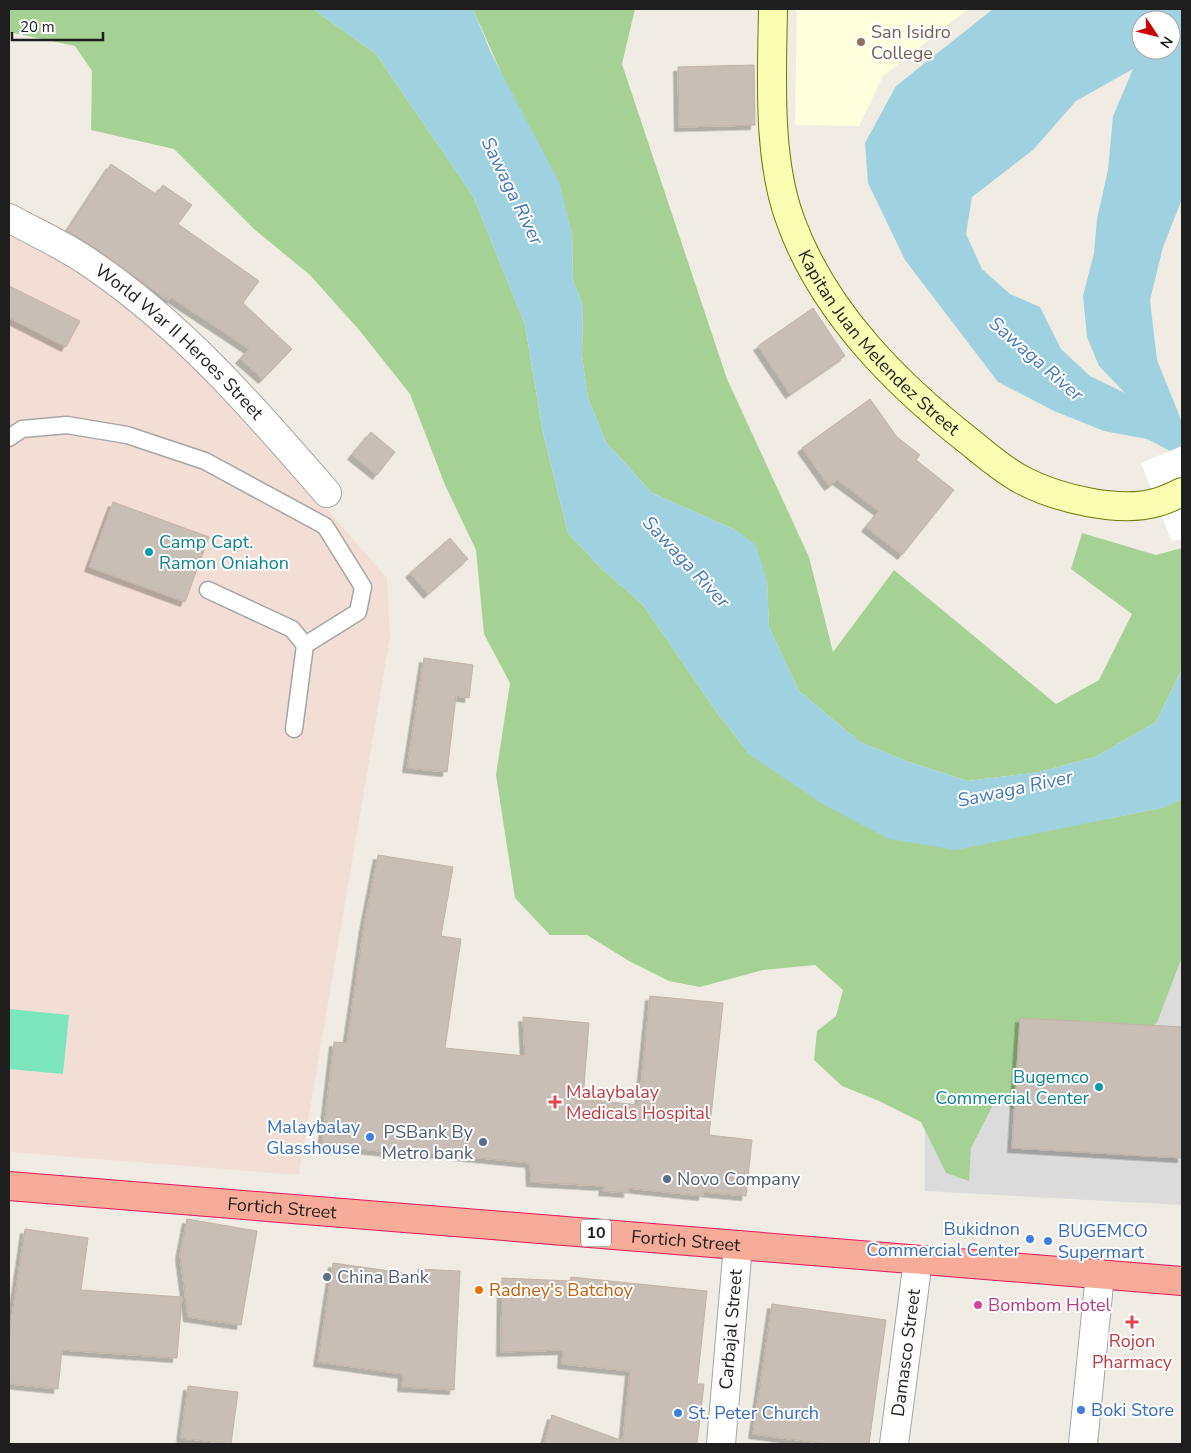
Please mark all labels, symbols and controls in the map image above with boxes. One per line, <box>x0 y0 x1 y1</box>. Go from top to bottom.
scale bar <box>12 10 104 42</box>
north arrow <box>1131 10 1181 60</box>
text: 20 m <box>20 17 55 37</box>
place label: San Isidro College <box>871 20 951 65</box>
text: N <box>1155 32 1177 52</box>
marker: San Isidro College <box>855 36 867 48</box>
water label: Sawaga River <box>475 133 550 250</box>
street label: Kapitan Juan Melendez Street <box>792 246 965 441</box>
street label: World War II Heroes Street <box>90 258 269 425</box>
water label: Sawaga River <box>983 311 1090 408</box>
water label: Sawaga River <box>636 510 736 615</box>
place label: Camp Capt. Ramon Oniahon <box>159 530 289 575</box>
marker: Camp Capt. Ramon Oniahon <box>143 546 155 558</box>
water label: Sawaga River <box>955 764 1076 814</box>
place label: Bugemco Commercial Center <box>935 1065 1090 1110</box>
place label: Malaybalay Medicals Hospital <box>566 1080 711 1125</box>
marker: Bugemco Commercial Center <box>1093 1081 1105 1093</box>
marker: Malaybalay Medicals Hospital <box>548 1095 562 1109</box>
place label: Malaybalay Glasshouse <box>266 1115 361 1160</box>
place label: PSBank By Metro bank <box>382 1120 474 1165</box>
marker: Malaybalay Glasshouse <box>364 1131 376 1143</box>
marker: PSBank By Metro bank <box>477 1136 489 1148</box>
place label: Novo Company <box>677 1167 801 1191</box>
marker: Novo Company <box>661 1173 673 1185</box>
street label: Fortich Street <box>227 1192 338 1225</box>
place label: Bukidnon Commercial Center <box>866 1217 1021 1262</box>
place label: BUGEMCO Supermart <box>1058 1219 1148 1264</box>
road number: 10 <box>581 1220 611 1246</box>
street label: Fortich Street <box>630 1224 742 1257</box>
marker: Bukidnon Commercial Center <box>1024 1233 1036 1245</box>
marker: BUGEMCO Supermart <box>1042 1235 1054 1247</box>
place label: China Bank <box>337 1265 430 1289</box>
street label: Carbajal Street <box>714 1268 748 1391</box>
marker: China Bank <box>321 1271 333 1283</box>
place label: Radney's Batchoy <box>489 1278 634 1302</box>
marker: Radney's Batchoy <box>473 1284 485 1296</box>
street label: Damasco Street <box>886 1287 926 1418</box>
place label: Bombom Hotel <box>988 1293 1112 1317</box>
marker: Bombom Hotel <box>972 1299 984 1311</box>
marker: Rojon Pharmacy <box>1126 1316 1138 1328</box>
place label: Rojon Pharmacy <box>1092 1329 1173 1374</box>
place label: Boki Store <box>1091 1398 1174 1422</box>
place label: St. Peter Church <box>688 1401 819 1425</box>
marker: Boki Store <box>1075 1404 1087 1416</box>
marker: St. Peter Church <box>672 1407 684 1419</box>

